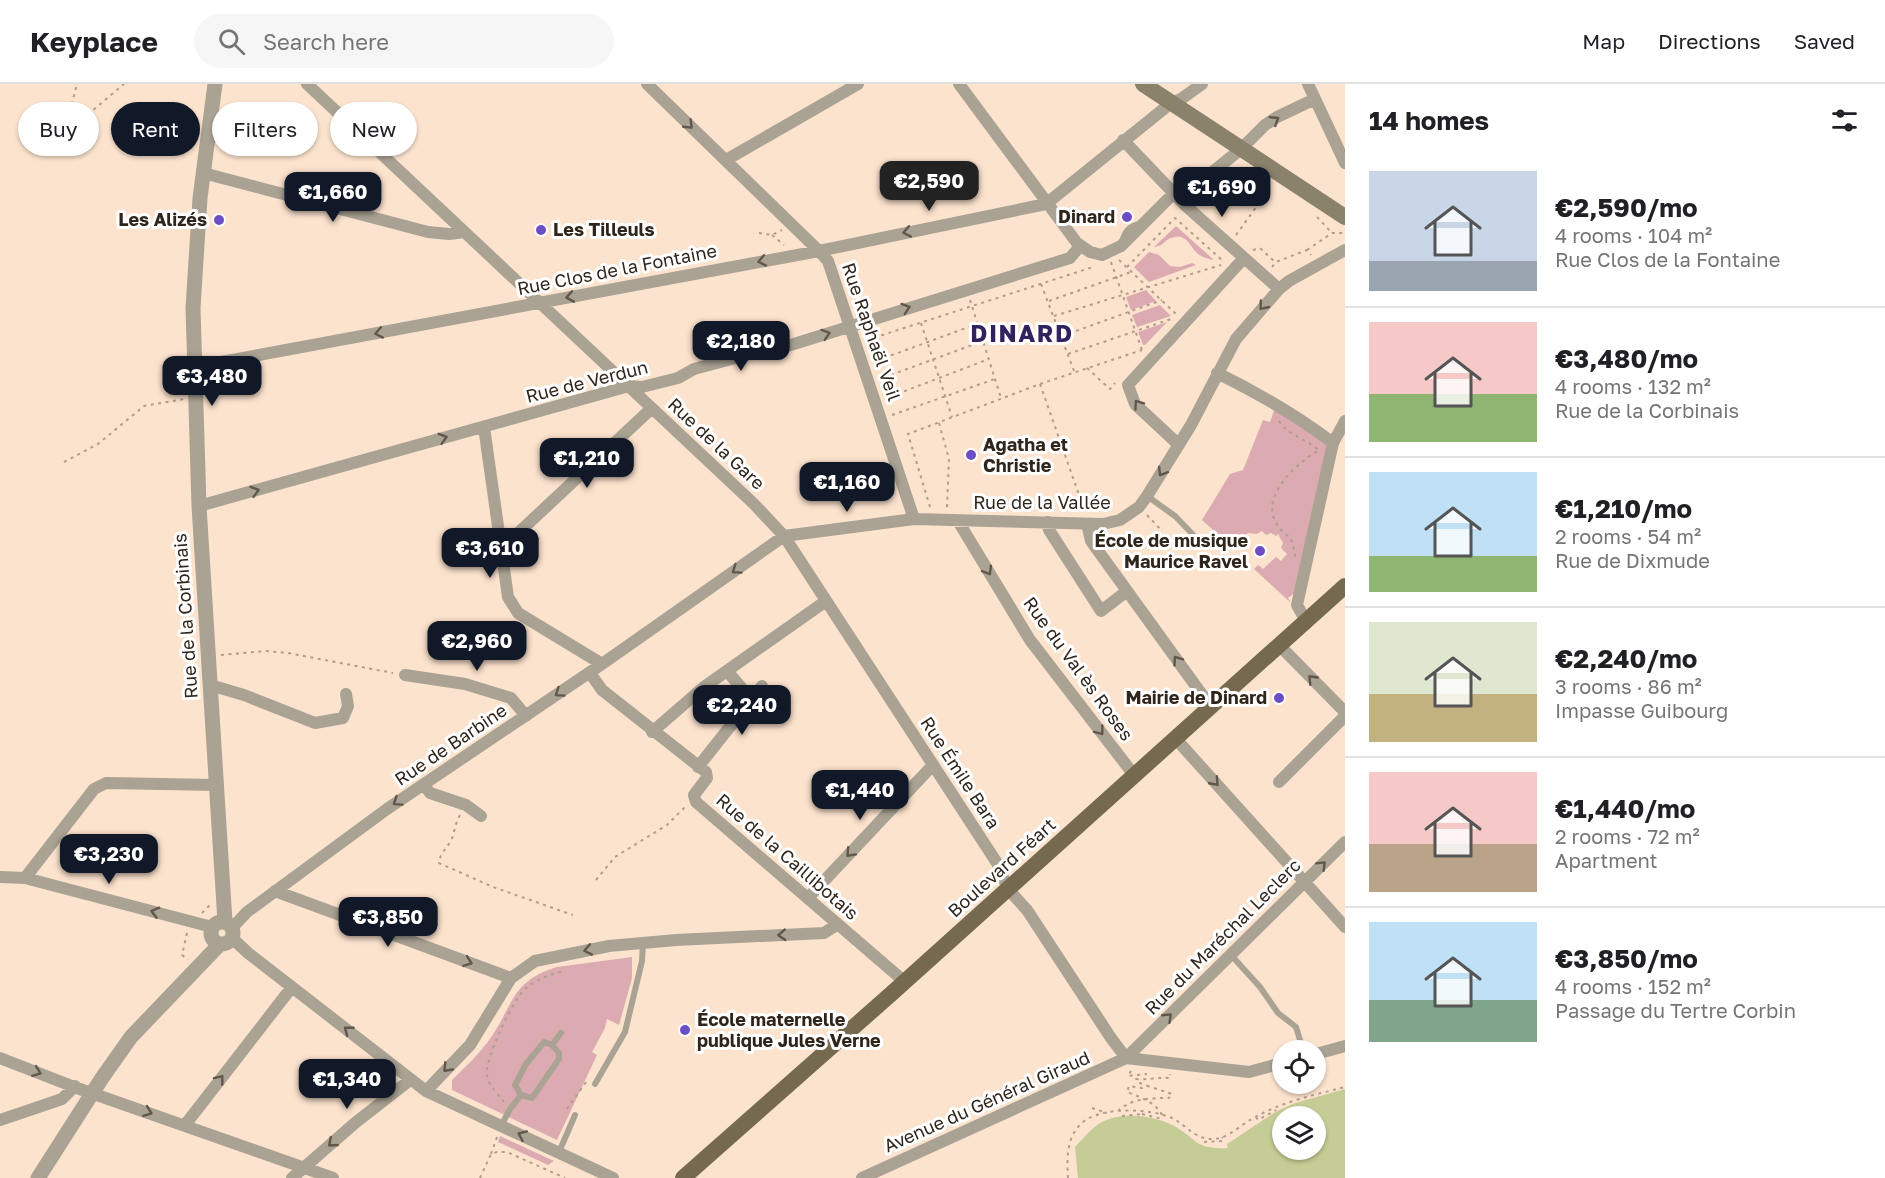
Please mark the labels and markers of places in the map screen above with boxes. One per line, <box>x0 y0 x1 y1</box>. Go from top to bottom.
pin: €2,590 <box>880 161 978 212</box>
pin: €1,690 <box>1173 167 1271 218</box>
pin: €1,660 <box>284 172 382 223</box>
place label: Dinard <box>1058 205 1115 227</box>
place label: Les Alizés <box>118 208 207 230</box>
marker: Dinard <box>1120 210 1134 224</box>
marker: Les Alizés <box>212 213 226 227</box>
place label: Les Tilleuls <box>553 218 655 240</box>
marker: Les Tilleuls <box>534 223 548 237</box>
pin: €2,180 <box>692 321 790 372</box>
pin: €3,480 <box>163 356 261 407</box>
place label: Agatha et Christie <box>983 433 1068 476</box>
pin: €1,210 <box>538 438 636 489</box>
marker: Agatha et Christie <box>964 448 978 462</box>
pin: €1,160 <box>798 462 896 513</box>
pin: €3,610 <box>441 528 539 579</box>
place label: École de musique Maurice Ravel <box>1095 529 1248 572</box>
marker: École de musique Maurice Ravel <box>1253 544 1267 558</box>
pin: €2,960 <box>428 621 526 672</box>
pin: €2,240 <box>693 685 791 736</box>
place label: Mairie de Dinard <box>1125 686 1267 708</box>
marker: Mairie de Dinard <box>1272 691 1286 705</box>
pin: €1,440 <box>811 770 909 821</box>
pin: €3,230 <box>60 834 158 885</box>
pin: €3,850 <box>339 897 437 948</box>
place label: École maternelle publique Jules Verne <box>697 1008 881 1051</box>
marker: École maternelle publique Jules Verne <box>678 1023 692 1037</box>
pin: €1,340 <box>298 1059 396 1110</box>

